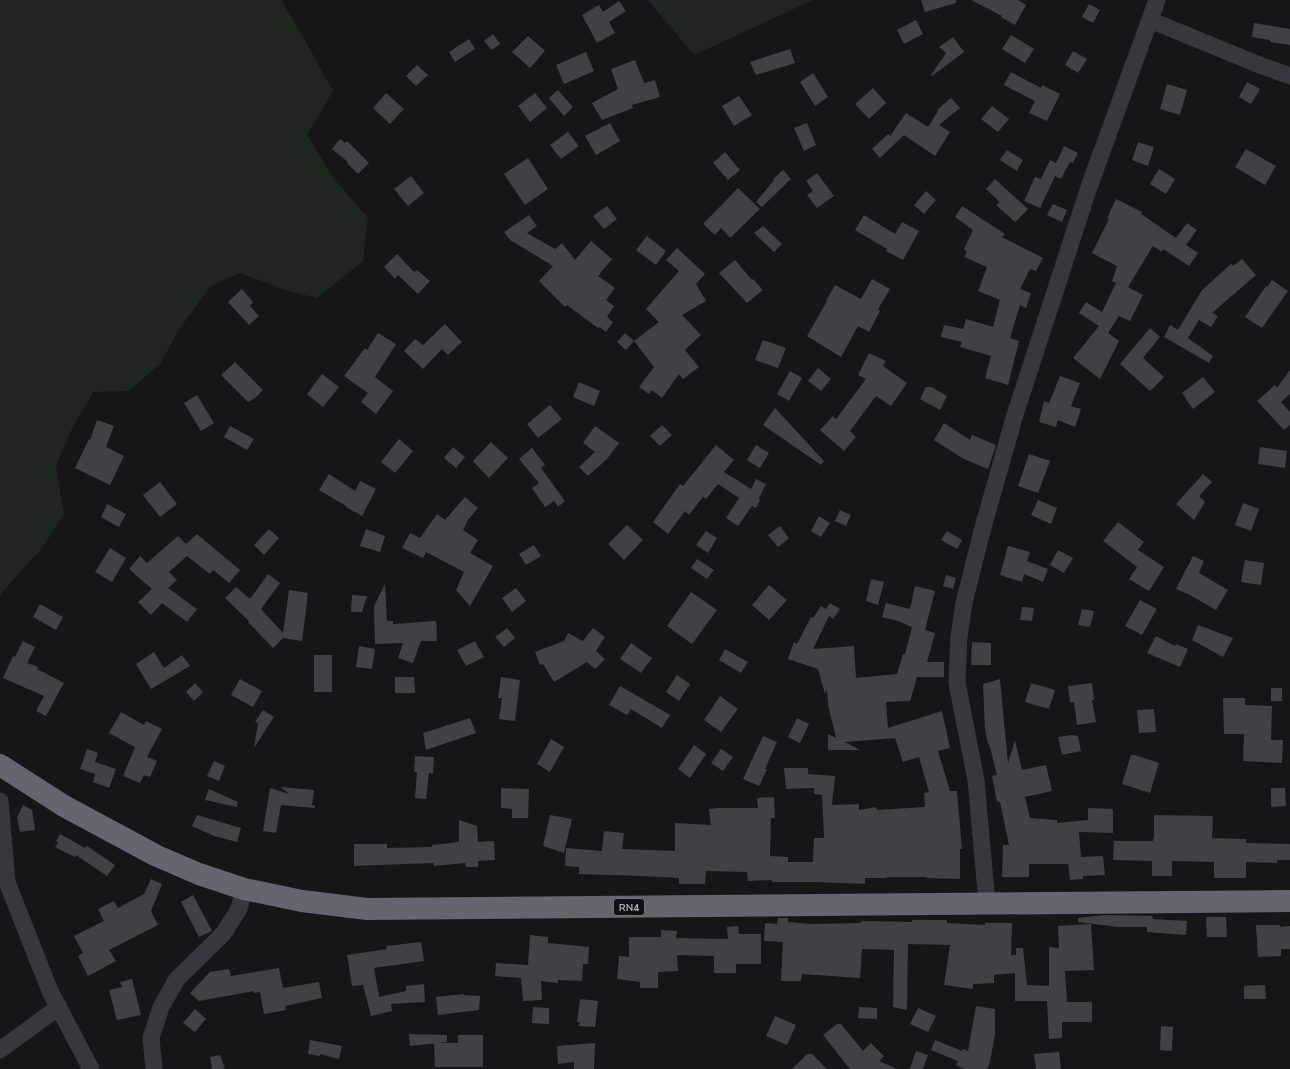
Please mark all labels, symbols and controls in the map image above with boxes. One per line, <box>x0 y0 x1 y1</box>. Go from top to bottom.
road number: RN4 <box>614 899 644 915</box>

